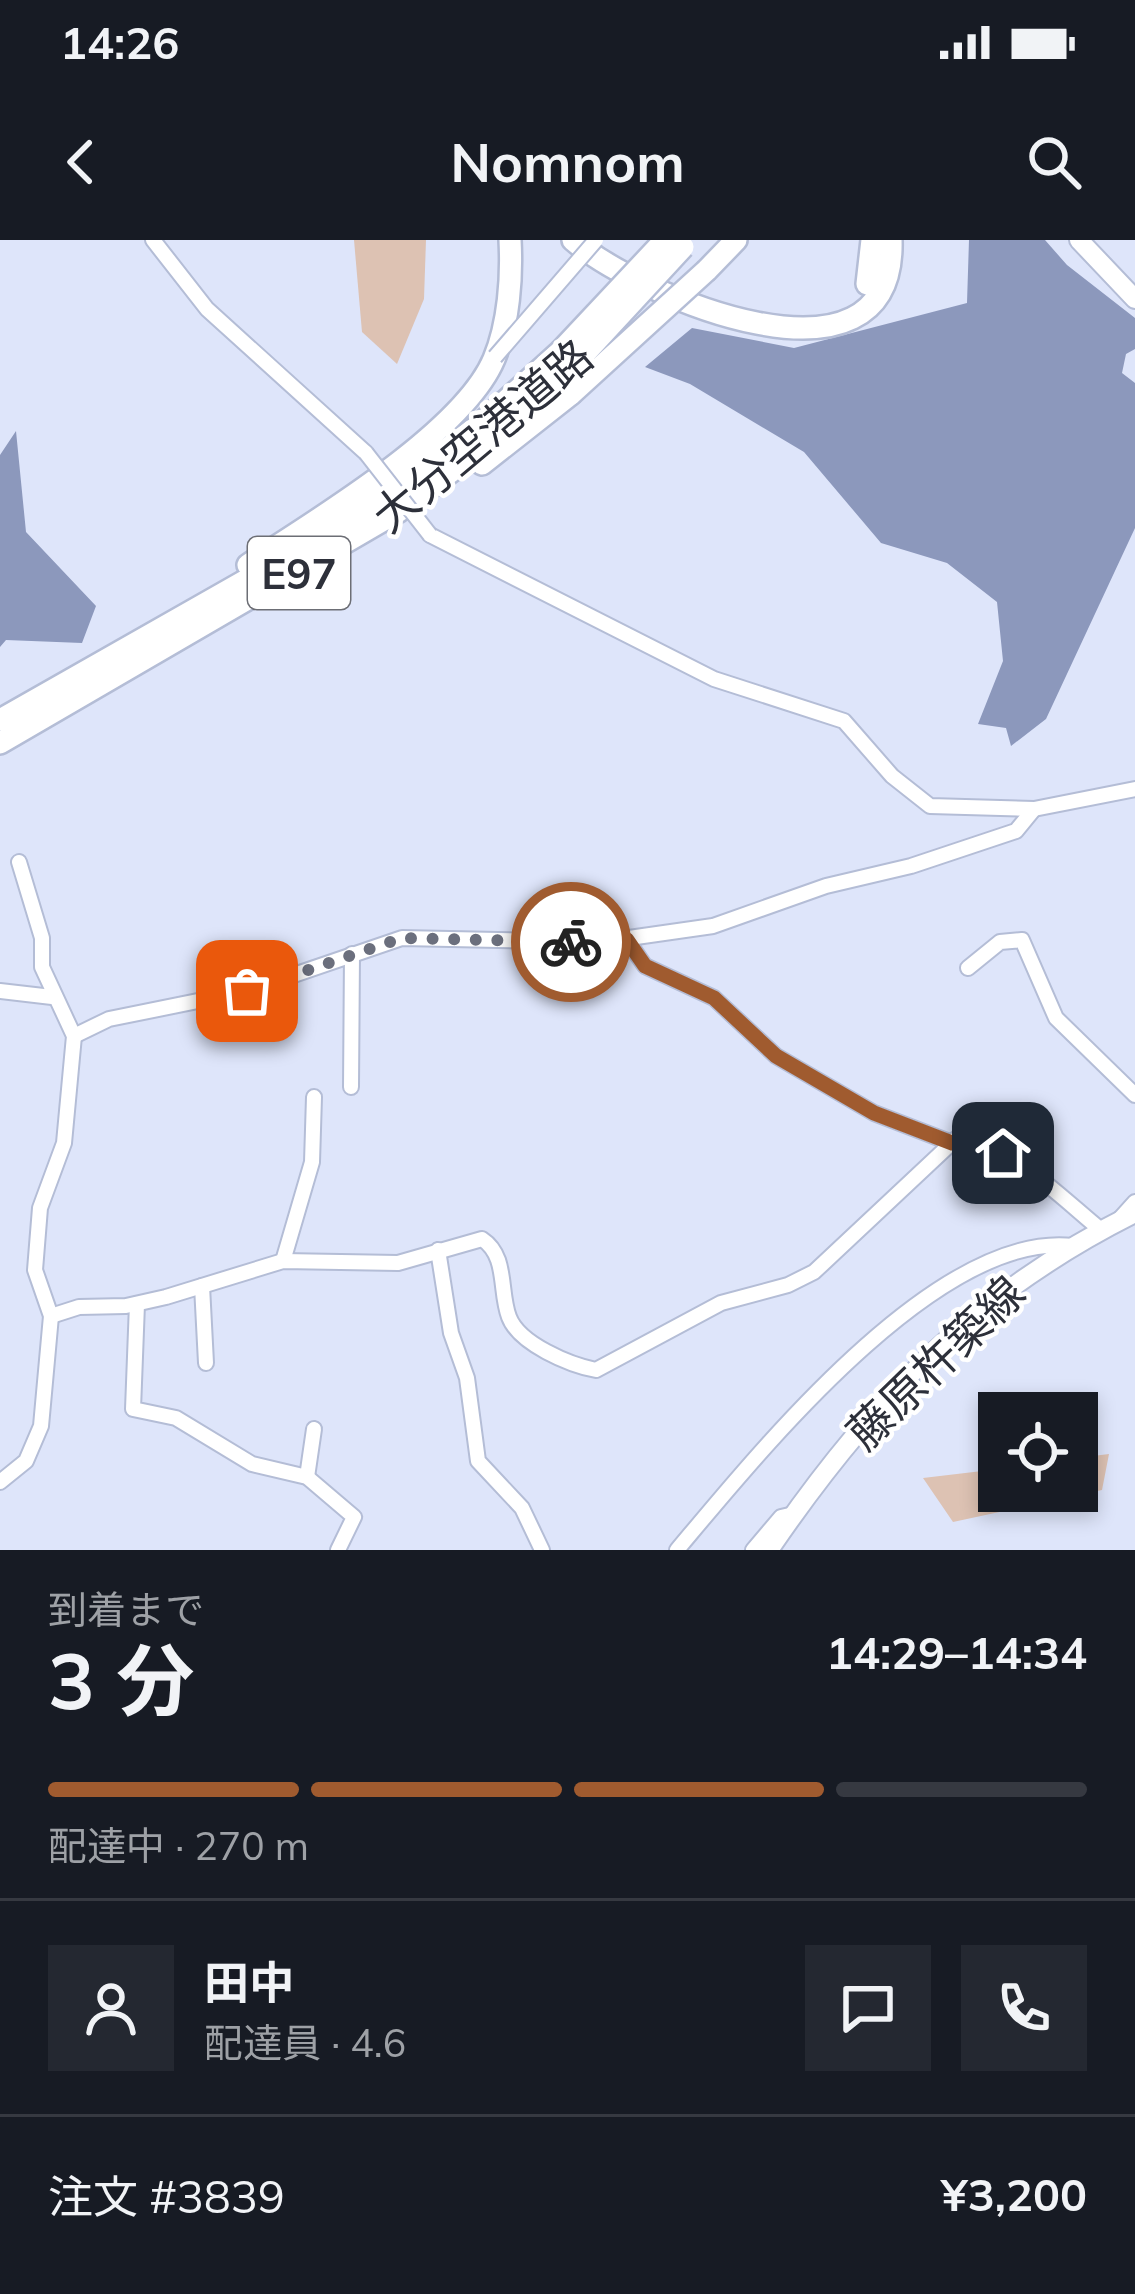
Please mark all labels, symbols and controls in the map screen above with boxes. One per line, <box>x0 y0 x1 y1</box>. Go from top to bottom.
text: 14:26 <box>60 14 179 70</box>
text: Nomnom <box>450 128 685 196</box>
icon: back <box>48 129 114 195</box>
icon: search <box>1021 129 1087 195</box>
street label: 大分空港道路 <box>361 327 603 543</box>
road number: E97 <box>248 537 350 609</box>
courier <box>511 882 631 1002</box>
icon: bike <box>538 909 604 975</box>
pin <box>196 940 298 1042</box>
icon: bag <box>214 958 280 1024</box>
pin <box>952 1102 1054 1204</box>
icon: home <box>970 1120 1036 1186</box>
street label: 藤原杵築線 <box>835 1264 1035 1460</box>
map controls <box>978 1392 1098 1512</box>
button: locate <box>978 1392 1098 1512</box>
text: 到着まで <box>48 1585 204 1634</box>
text: 14:29–14:34 <box>826 1624 1087 1680</box>
text: 3 分 <box>48 1631 194 1729</box>
text: 配達中 · 270 m <box>48 1821 309 1870</box>
button: person <box>48 1945 174 2071</box>
button: chat <box>805 1945 931 2071</box>
button: phone <box>961 1945 1087 2071</box>
text: 田中 <box>204 1954 294 2010</box>
text: 配達員 · 4.6 <box>204 2018 406 2067</box>
text: ¥3,200 <box>941 2166 1087 2222</box>
text: 注文 #3839 <box>48 2168 285 2224</box>

